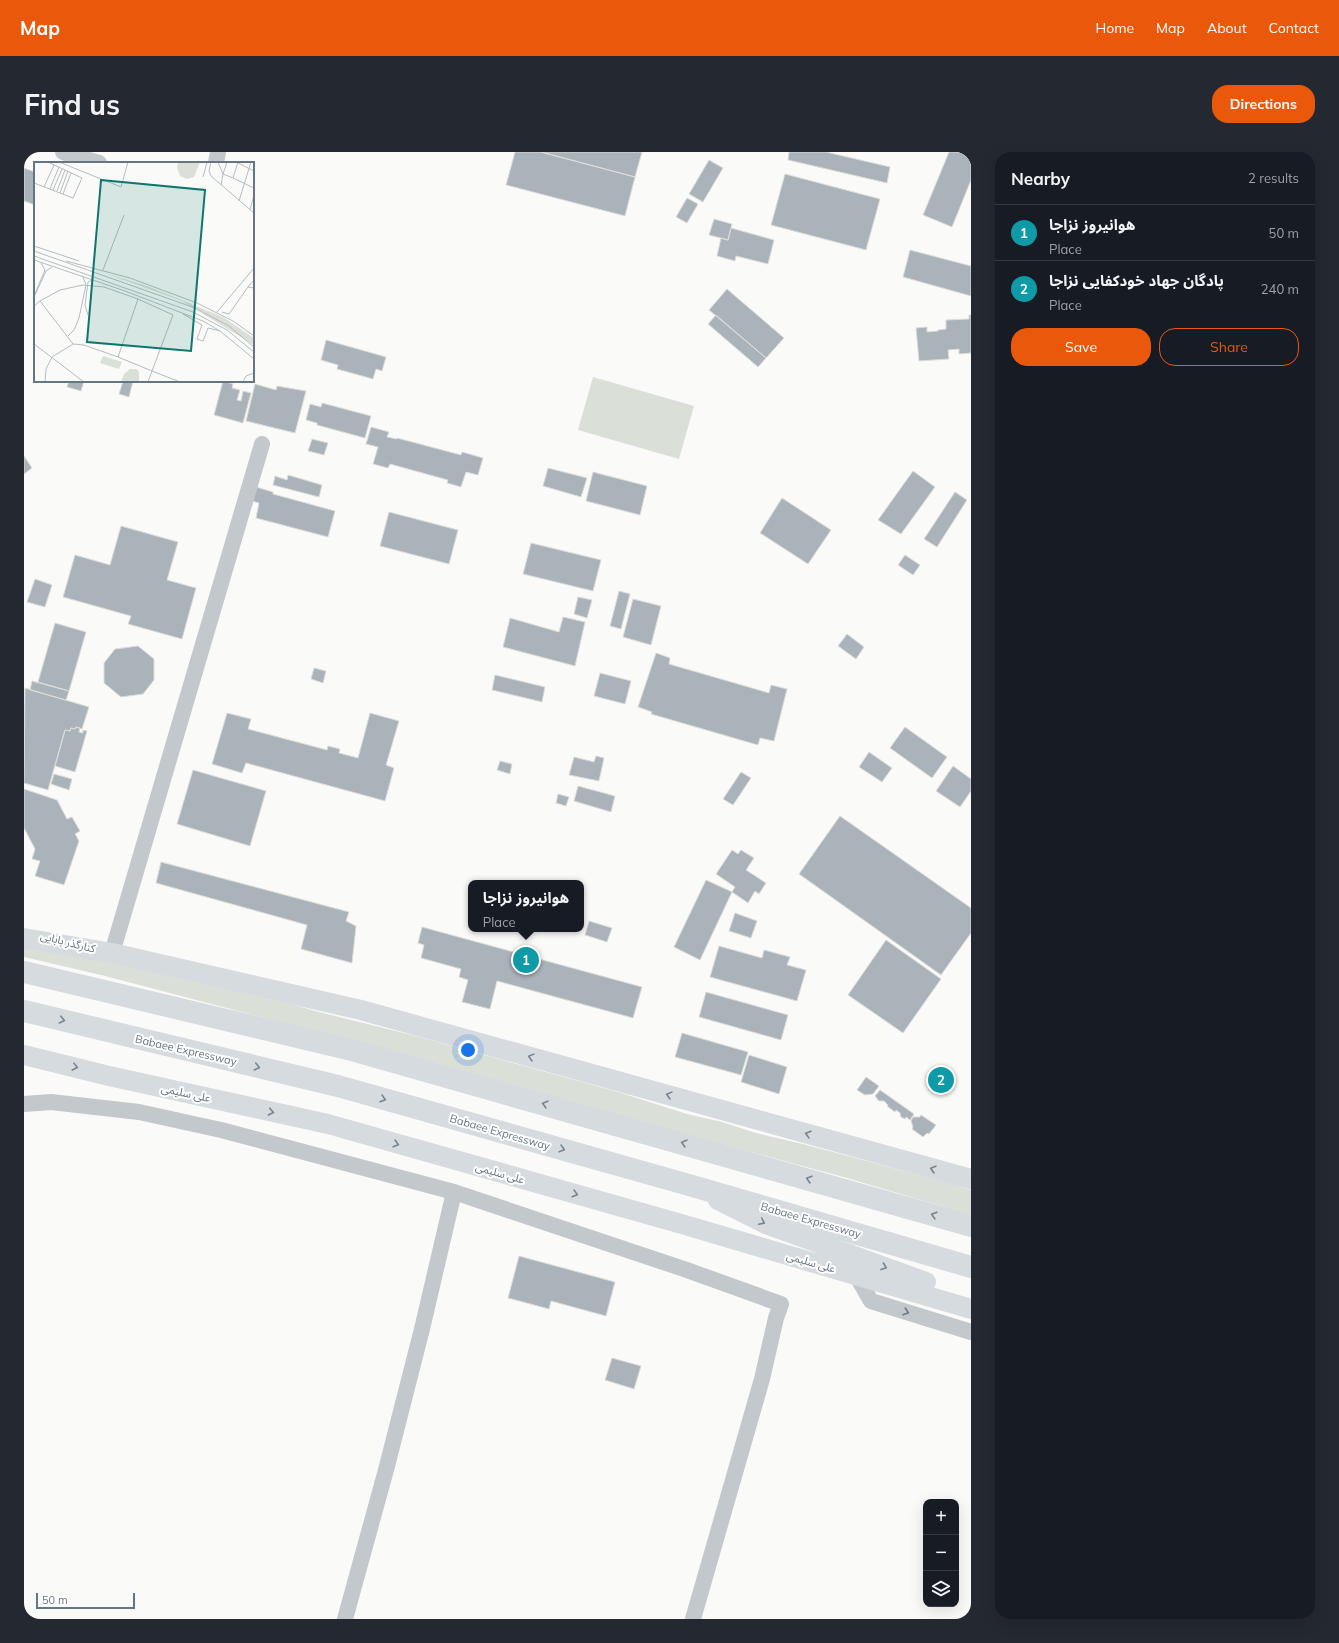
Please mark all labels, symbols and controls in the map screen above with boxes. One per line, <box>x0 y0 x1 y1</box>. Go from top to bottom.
text: Map <box>20 16 60 40</box>
text: Home <box>1095 19 1134 37</box>
text: Map <box>1156 19 1185 37</box>
text: About <box>1207 19 1247 37</box>
text: Contact <box>1269 19 1319 37</box>
button: Directions <box>1212 85 1315 123</box>
text: Find us <box>24 87 120 122</box>
inset map <box>34 162 254 382</box>
text: Nearby <box>1011 168 1070 189</box>
text: 2 results <box>1248 170 1299 186</box>
text: هوانیروز نزاجا <box>1049 215 1135 234</box>
text: 1 <box>1020 225 1028 241</box>
text: 50 m <box>1269 225 1299 241</box>
text: Place <box>1049 241 1082 257</box>
text: پادگان جهاد خودکفایی نزاجا <box>1049 271 1224 290</box>
text: 2 <box>1020 281 1028 297</box>
text: 240 m <box>1261 281 1299 297</box>
text: Place <box>1049 297 1082 313</box>
button: Save <box>1011 328 1151 366</box>
button: Share <box>1159 328 1299 366</box>
popup <box>468 880 584 932</box>
text: هوانیروز نزاجا <box>483 888 569 907</box>
text: Place <box>483 914 516 930</box>
street label: کنارگذر بابایی <box>39 928 97 956</box>
pin: 1 <box>513 945 539 975</box>
one-way arrow <box>59 1016 65 1024</box>
street label: Babaee Expressway <box>134 1032 238 1069</box>
your location <box>458 1040 478 1060</box>
one-way arrow <box>527 1053 534 1062</box>
one-way arrow <box>253 1062 260 1070</box>
one-way arrow <box>72 1063 79 1071</box>
pin: 2 <box>928 1065 954 1095</box>
street label: علی سلیمی <box>160 1081 213 1105</box>
one-way arrow <box>666 1092 673 1100</box>
one-way arrow <box>379 1094 386 1102</box>
one-way arrow <box>542 1100 549 1109</box>
one-way arrow <box>267 1107 274 1115</box>
street label: Babaee Expressway <box>448 1111 552 1153</box>
one-way arrow <box>805 1130 812 1139</box>
one-way arrow <box>393 1139 400 1148</box>
one-way arrow <box>680 1140 687 1148</box>
one-way arrow <box>558 1144 565 1153</box>
street label: علی سلیمی <box>474 1159 527 1187</box>
one-way arrow <box>930 1165 937 1174</box>
one-way arrow <box>805 1175 812 1184</box>
one-way arrow <box>572 1189 579 1198</box>
street label: Babaee Expressway <box>759 1199 863 1241</box>
one-way arrow <box>930 1211 937 1220</box>
one-way arrow <box>757 1217 765 1225</box>
street label: علی سلیمی <box>785 1248 838 1276</box>
one-way arrow <box>880 1262 887 1270</box>
one-way arrow <box>902 1307 909 1316</box>
map controls <box>923 1499 959 1607</box>
button: + <box>923 1499 959 1535</box>
button: − <box>923 1535 959 1571</box>
button: layers <box>923 1571 959 1607</box>
scale bar <box>36 1591 135 1610</box>
text: 50 m <box>42 1593 68 1607</box>

